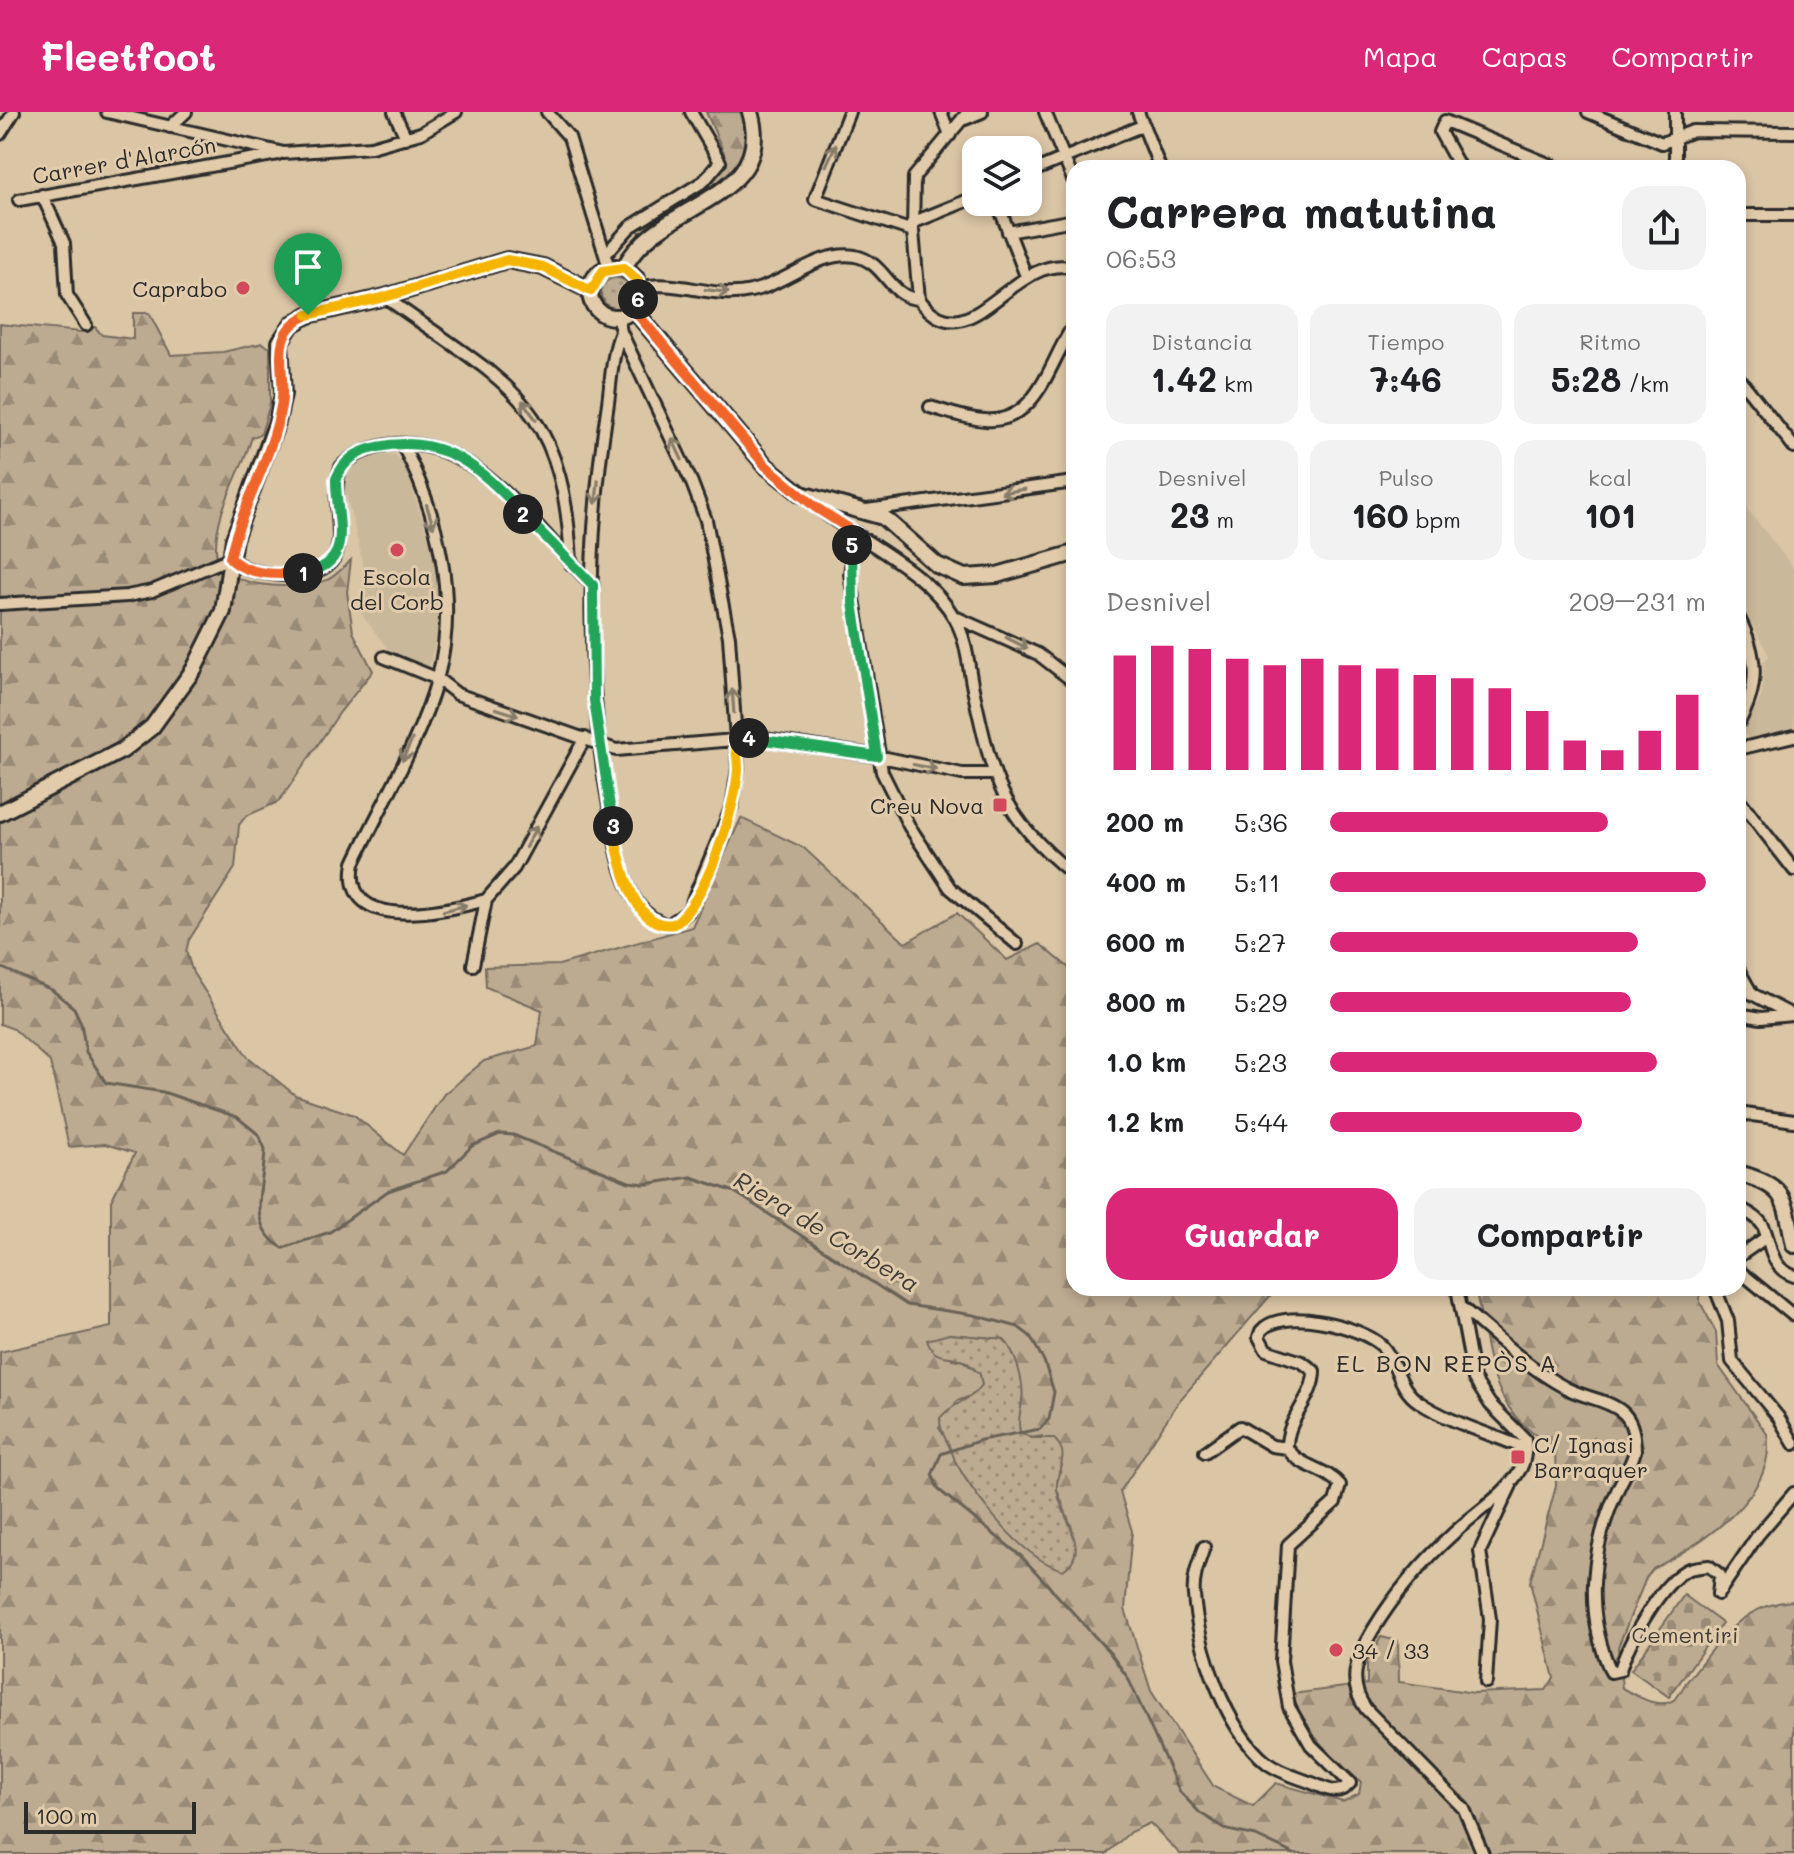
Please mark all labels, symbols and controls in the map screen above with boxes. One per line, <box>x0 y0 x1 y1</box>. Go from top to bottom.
text: Fleetfoot <box>40 31 216 81</box>
text: Mapa <box>1363 38 1438 74</box>
text: Capas <box>1482 38 1567 74</box>
text: Compartir <box>1611 38 1754 74</box>
street label: Carrer d'Alarcón <box>30 130 218 190</box>
map controls <box>962 136 1042 216</box>
button: layers <box>962 136 1042 216</box>
one-way arrow <box>824 143 839 167</box>
text: Carrera matutina <box>1106 182 1497 239</box>
button: share <box>1622 186 1706 270</box>
pin <box>274 233 342 315</box>
text: 06:53 <box>1106 241 1176 275</box>
icon: arrive <box>286 245 330 289</box>
place label: Caprabo <box>132 274 227 303</box>
marker: Caprabo <box>234 279 252 297</box>
pin: 6 <box>618 279 658 319</box>
text: 6 <box>631 284 645 313</box>
one-way arrow <box>703 284 729 299</box>
text: Distancia <box>1151 327 1253 356</box>
text: Tiempo <box>1368 327 1444 356</box>
text: Ritmo <box>1579 327 1641 356</box>
text: 1.42 <box>1151 356 1217 401</box>
text: 7:46 <box>1370 356 1442 401</box>
text: 5:28 <box>1551 356 1621 401</box>
text: km <box>1217 369 1253 398</box>
text: /km <box>1621 369 1669 398</box>
one-way arrow <box>521 400 538 422</box>
one-way arrow <box>669 437 684 461</box>
text: Desnivel <box>1157 463 1247 492</box>
text: Pulso <box>1379 463 1433 492</box>
text: kcal <box>1588 463 1632 492</box>
one-way arrow <box>589 478 604 505</box>
one-way arrow <box>1000 484 1026 499</box>
text: 23 <box>1170 492 1209 537</box>
text: 160 <box>1351 492 1409 537</box>
text: 101 <box>1584 492 1636 537</box>
pin: 2 <box>503 494 543 534</box>
text: 2 <box>517 499 529 528</box>
one-way arrow <box>423 503 438 529</box>
text: m <box>1209 505 1234 534</box>
text: bpm <box>1409 505 1461 534</box>
pin: 5 <box>832 525 872 565</box>
text: 5 <box>846 530 858 559</box>
marker: Escola del Corb <box>388 541 406 559</box>
pin: 1 <box>283 553 323 593</box>
text: 1 <box>298 558 308 587</box>
place label: Escola del Corb <box>350 562 444 616</box>
text: Desnivel <box>1106 584 1211 618</box>
text: 209–231 m <box>1568 584 1706 618</box>
one-way arrow <box>1004 636 1028 651</box>
one-way arrow <box>725 688 740 715</box>
one-way arrow <box>495 705 520 720</box>
pin: 4 <box>729 718 769 758</box>
text: 4 <box>742 723 756 752</box>
one-way arrow <box>399 738 414 762</box>
one-way arrow <box>912 760 938 775</box>
place label: Creu Nova <box>870 791 984 820</box>
marker: Creu Nova <box>991 796 1009 814</box>
text: 200 m <box>1106 805 1184 839</box>
text: 5:36 <box>1234 805 1288 839</box>
pin: 3 <box>593 806 633 846</box>
text: 3 <box>606 811 620 840</box>
one-way arrow <box>523 826 539 849</box>
text: 400 m <box>1106 865 1186 899</box>
text: 5:11 <box>1234 865 1280 899</box>
one-way arrow <box>441 900 467 915</box>
text: 600 m <box>1106 925 1185 959</box>
text: 5:27 <box>1234 925 1286 959</box>
text: 800 m <box>1106 985 1186 1019</box>
text: 5:29 <box>1234 985 1287 1019</box>
text: 1.0 km <box>1106 1045 1186 1079</box>
text: 5:23 <box>1234 1045 1287 1079</box>
text: 1.2 km <box>1106 1105 1184 1139</box>
text: 5:44 <box>1234 1105 1288 1139</box>
water label: Riera de Corbera <box>729 1163 925 1299</box>
button: Guardar <box>1106 1188 1398 1280</box>
button: Compartir <box>1414 1188 1706 1280</box>
district label: EL BON REPÒS A <box>1336 1347 1558 1378</box>
place label: C/ Ignasi Barraquer <box>1534 1430 1648 1484</box>
marker: C/ Ignasi Barraquer <box>1509 1448 1527 1466</box>
park label: Cementiri <box>1632 1620 1738 1649</box>
place label: 34 / 33 <box>1352 1636 1429 1665</box>
marker: 34 / 33 <box>1327 1641 1345 1659</box>
scale bar <box>24 1798 196 1834</box>
text: 100 m <box>36 1801 98 1830</box>

